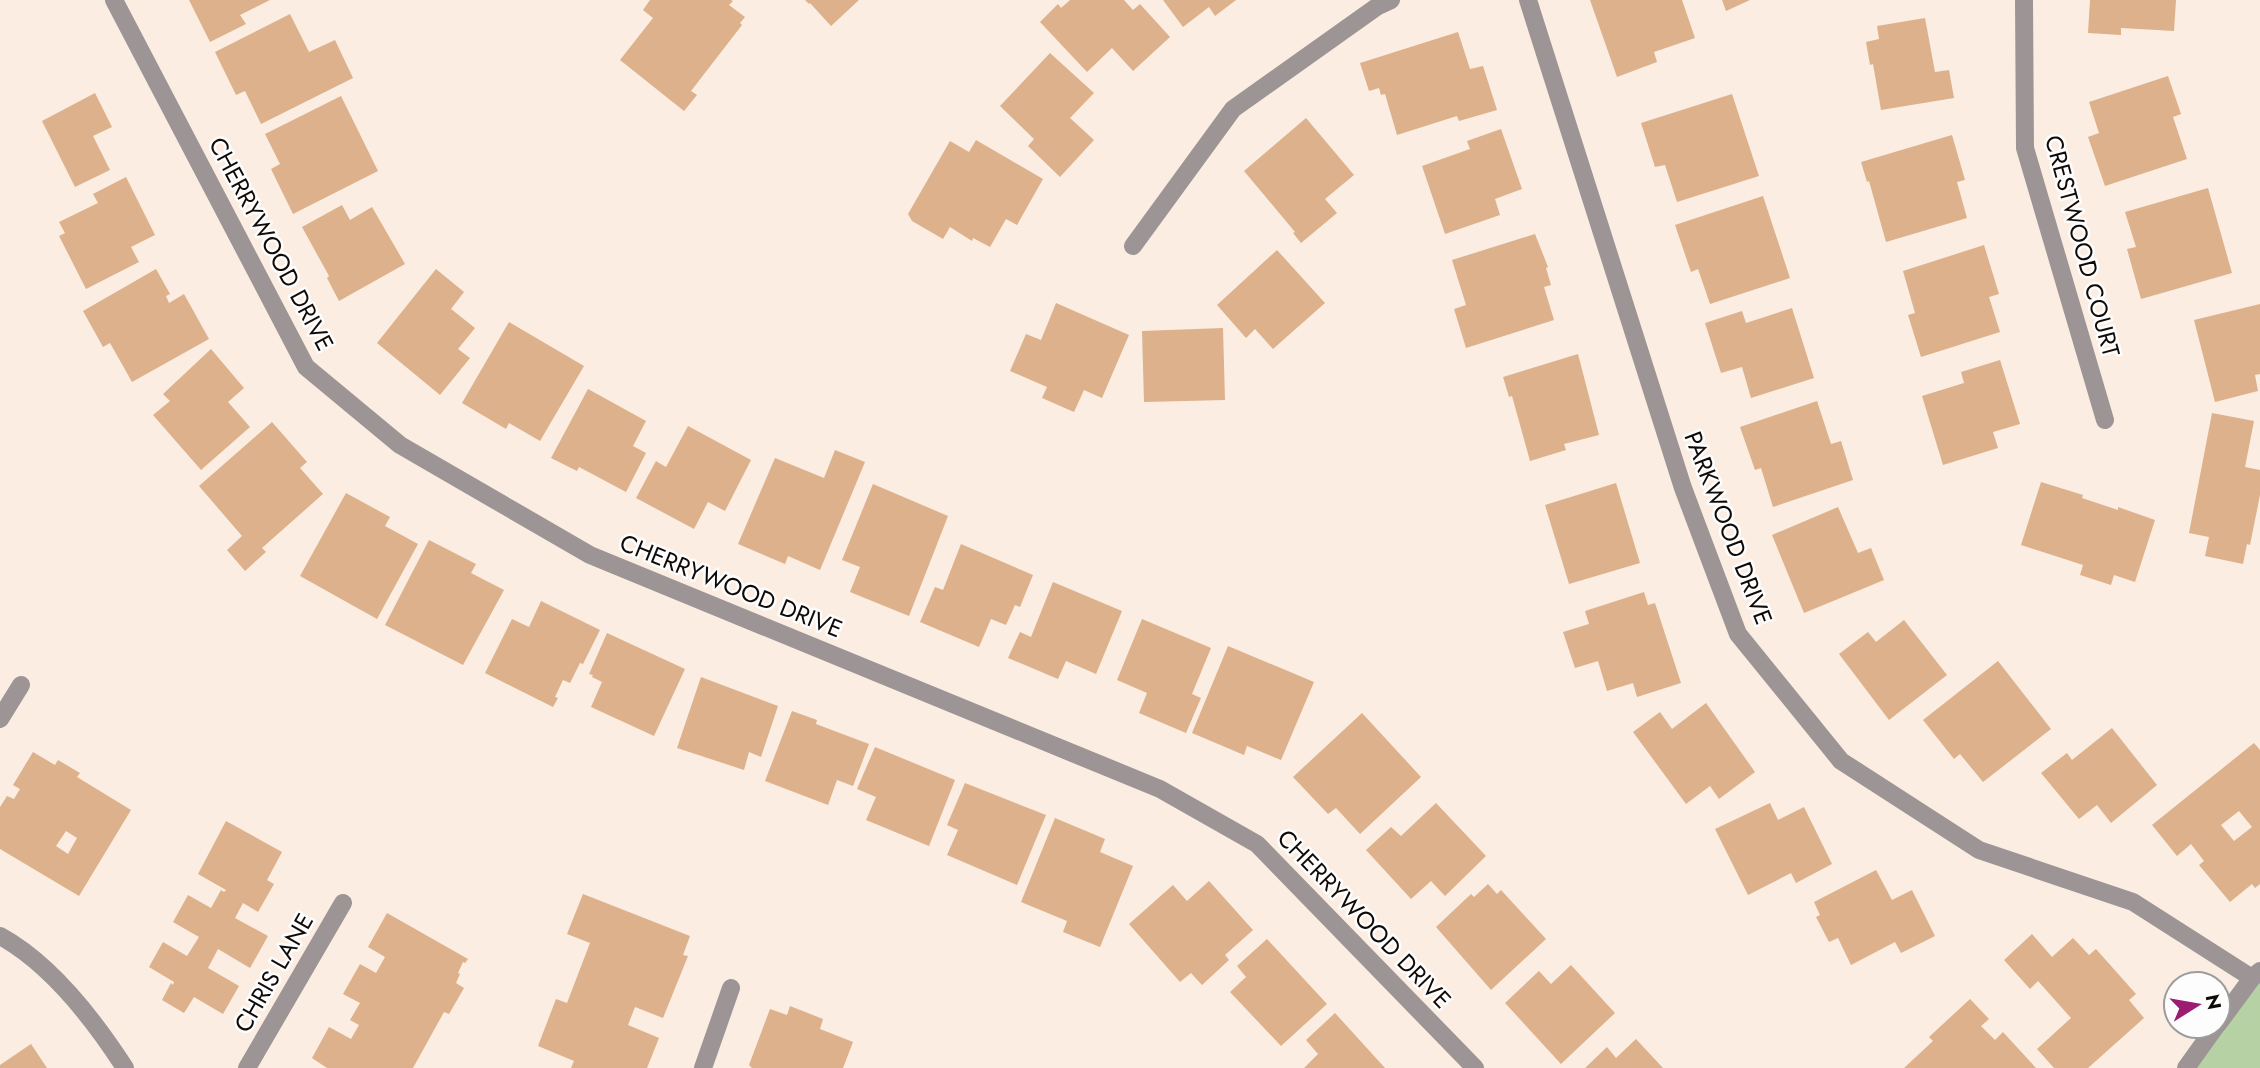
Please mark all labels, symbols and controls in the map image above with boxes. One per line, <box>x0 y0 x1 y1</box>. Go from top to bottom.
street label: CHERRYWOOD DRIVE <box>200 131 343 357</box>
street label: CRESTWOOD COURT <box>2036 131 2129 361</box>
street label: PARKWOOD DRIVE <box>1675 426 1781 630</box>
street label: CHERRYWOOD DRIVE <box>615 525 848 646</box>
street label: CHERRYWOOD DRIVE <box>1269 821 1459 1016</box>
street label: CHRIS LANE <box>225 907 322 1039</box>
north arrow <box>2162 970 2232 1040</box>
text: N <box>2199 992 2228 1012</box>

